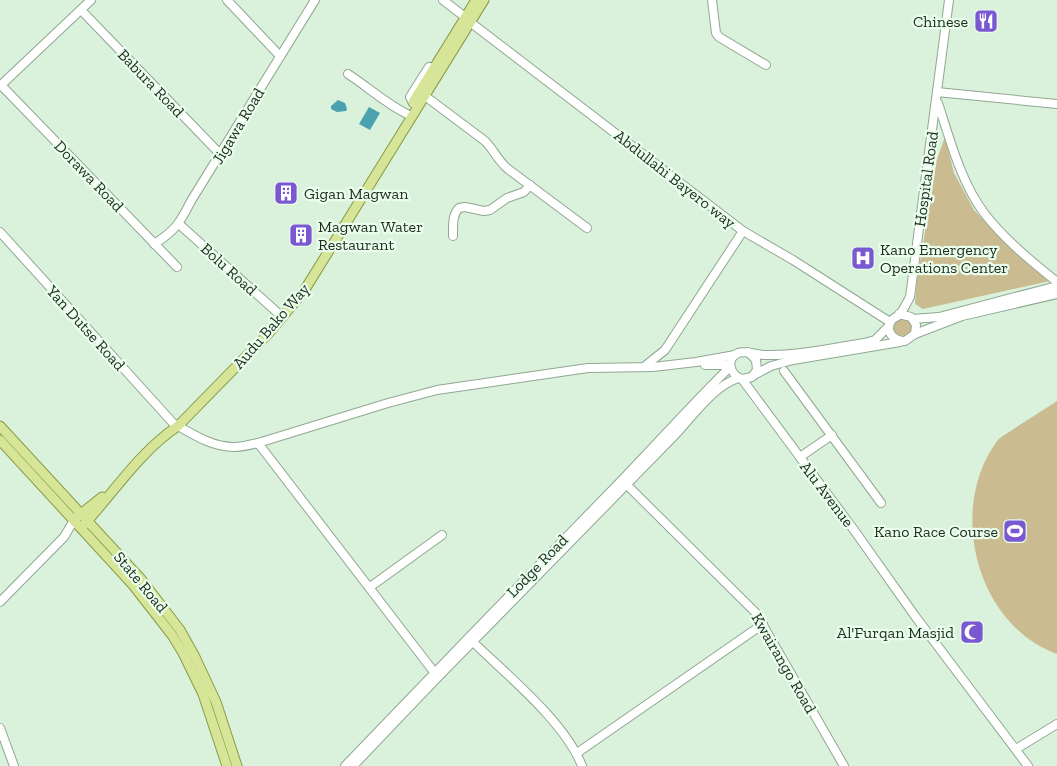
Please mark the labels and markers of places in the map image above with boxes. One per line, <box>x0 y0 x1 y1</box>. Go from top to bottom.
restaurant icon: Chinese <box>973 8 999 34</box>
place label: Chinese <box>913 12 968 31</box>
building icon: Gigan Magwan <box>273 180 299 206</box>
place label: Gigan Magwan <box>304 184 409 203</box>
place label: Magwan Water Restaurant <box>318 217 423 254</box>
building icon: Magwan Water Restaurant <box>288 222 314 248</box>
place label: Kano Emergency Operations Center <box>880 240 1008 277</box>
hospital icon: Kano Emergency Operations Center <box>850 245 876 271</box>
sports icon: Kano Race Course <box>1002 518 1028 544</box>
place label: Kano Race Course <box>874 522 998 541</box>
mosque icon: Al'Furqan Masjid <box>959 619 985 645</box>
place label: Al'Furqan Masjid <box>837 623 954 642</box>

